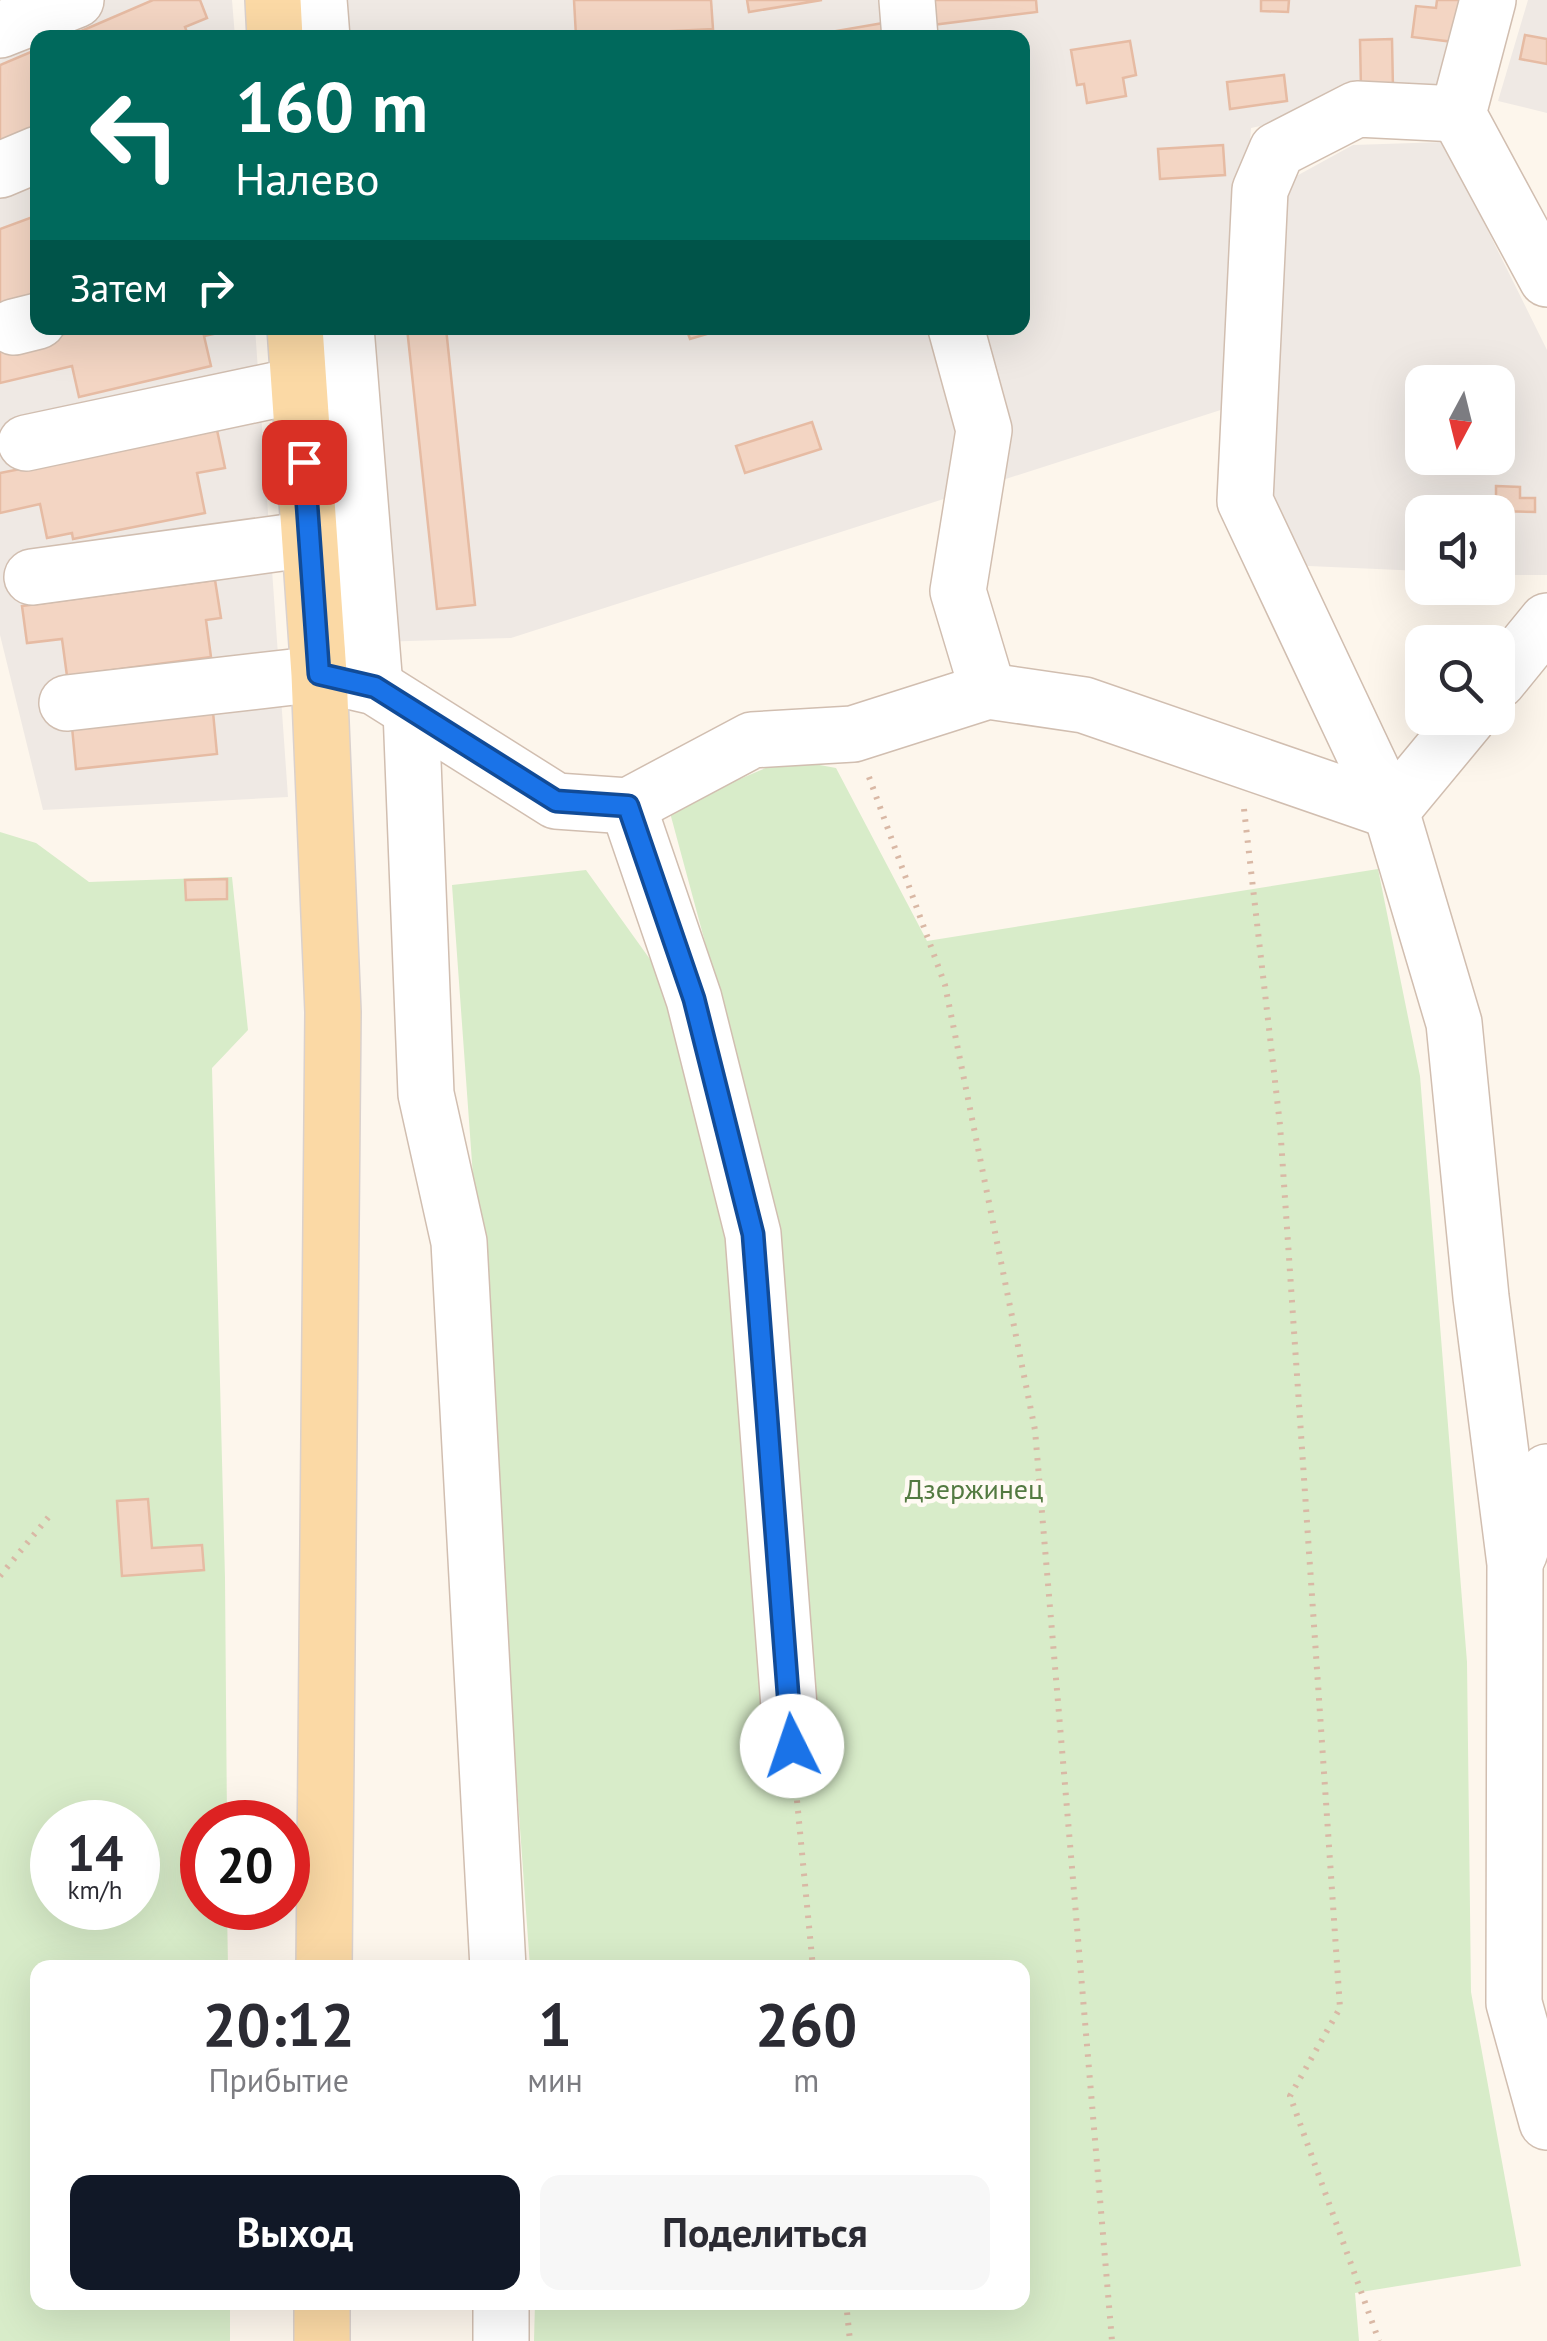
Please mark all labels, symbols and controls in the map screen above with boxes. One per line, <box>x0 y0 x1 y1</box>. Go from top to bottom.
text: 160 m <box>235 61 428 151</box>
icon: left <box>70 70 200 200</box>
text: Налево <box>235 149 380 207</box>
icon: right <box>188 260 243 315</box>
text: Затем <box>70 263 168 312</box>
north arrow <box>1405 365 1515 475</box>
map controls <box>1405 365 1515 735</box>
pin <box>262 420 347 505</box>
icon: arrive <box>277 435 332 490</box>
button: sound <box>1405 495 1515 605</box>
button: search <box>1405 625 1515 735</box>
park label: Дзержинец <box>905 1470 1043 1507</box>
position arrow <box>740 1694 844 1798</box>
speed limit sign: 20 <box>180 1800 310 1930</box>
text: 14 <box>67 1820 123 1885</box>
text: km/h <box>68 1874 122 1906</box>
text: 20:12 <box>203 1985 355 2063</box>
text: 1 <box>538 1985 572 2063</box>
text: 260 <box>755 1985 857 2063</box>
text: Прибытие <box>208 2059 349 2101</box>
text: мин <box>527 2059 583 2101</box>
text: m <box>793 2059 819 2101</box>
button: Выход <box>70 2175 520 2290</box>
button: Поделиться <box>540 2175 990 2290</box>

